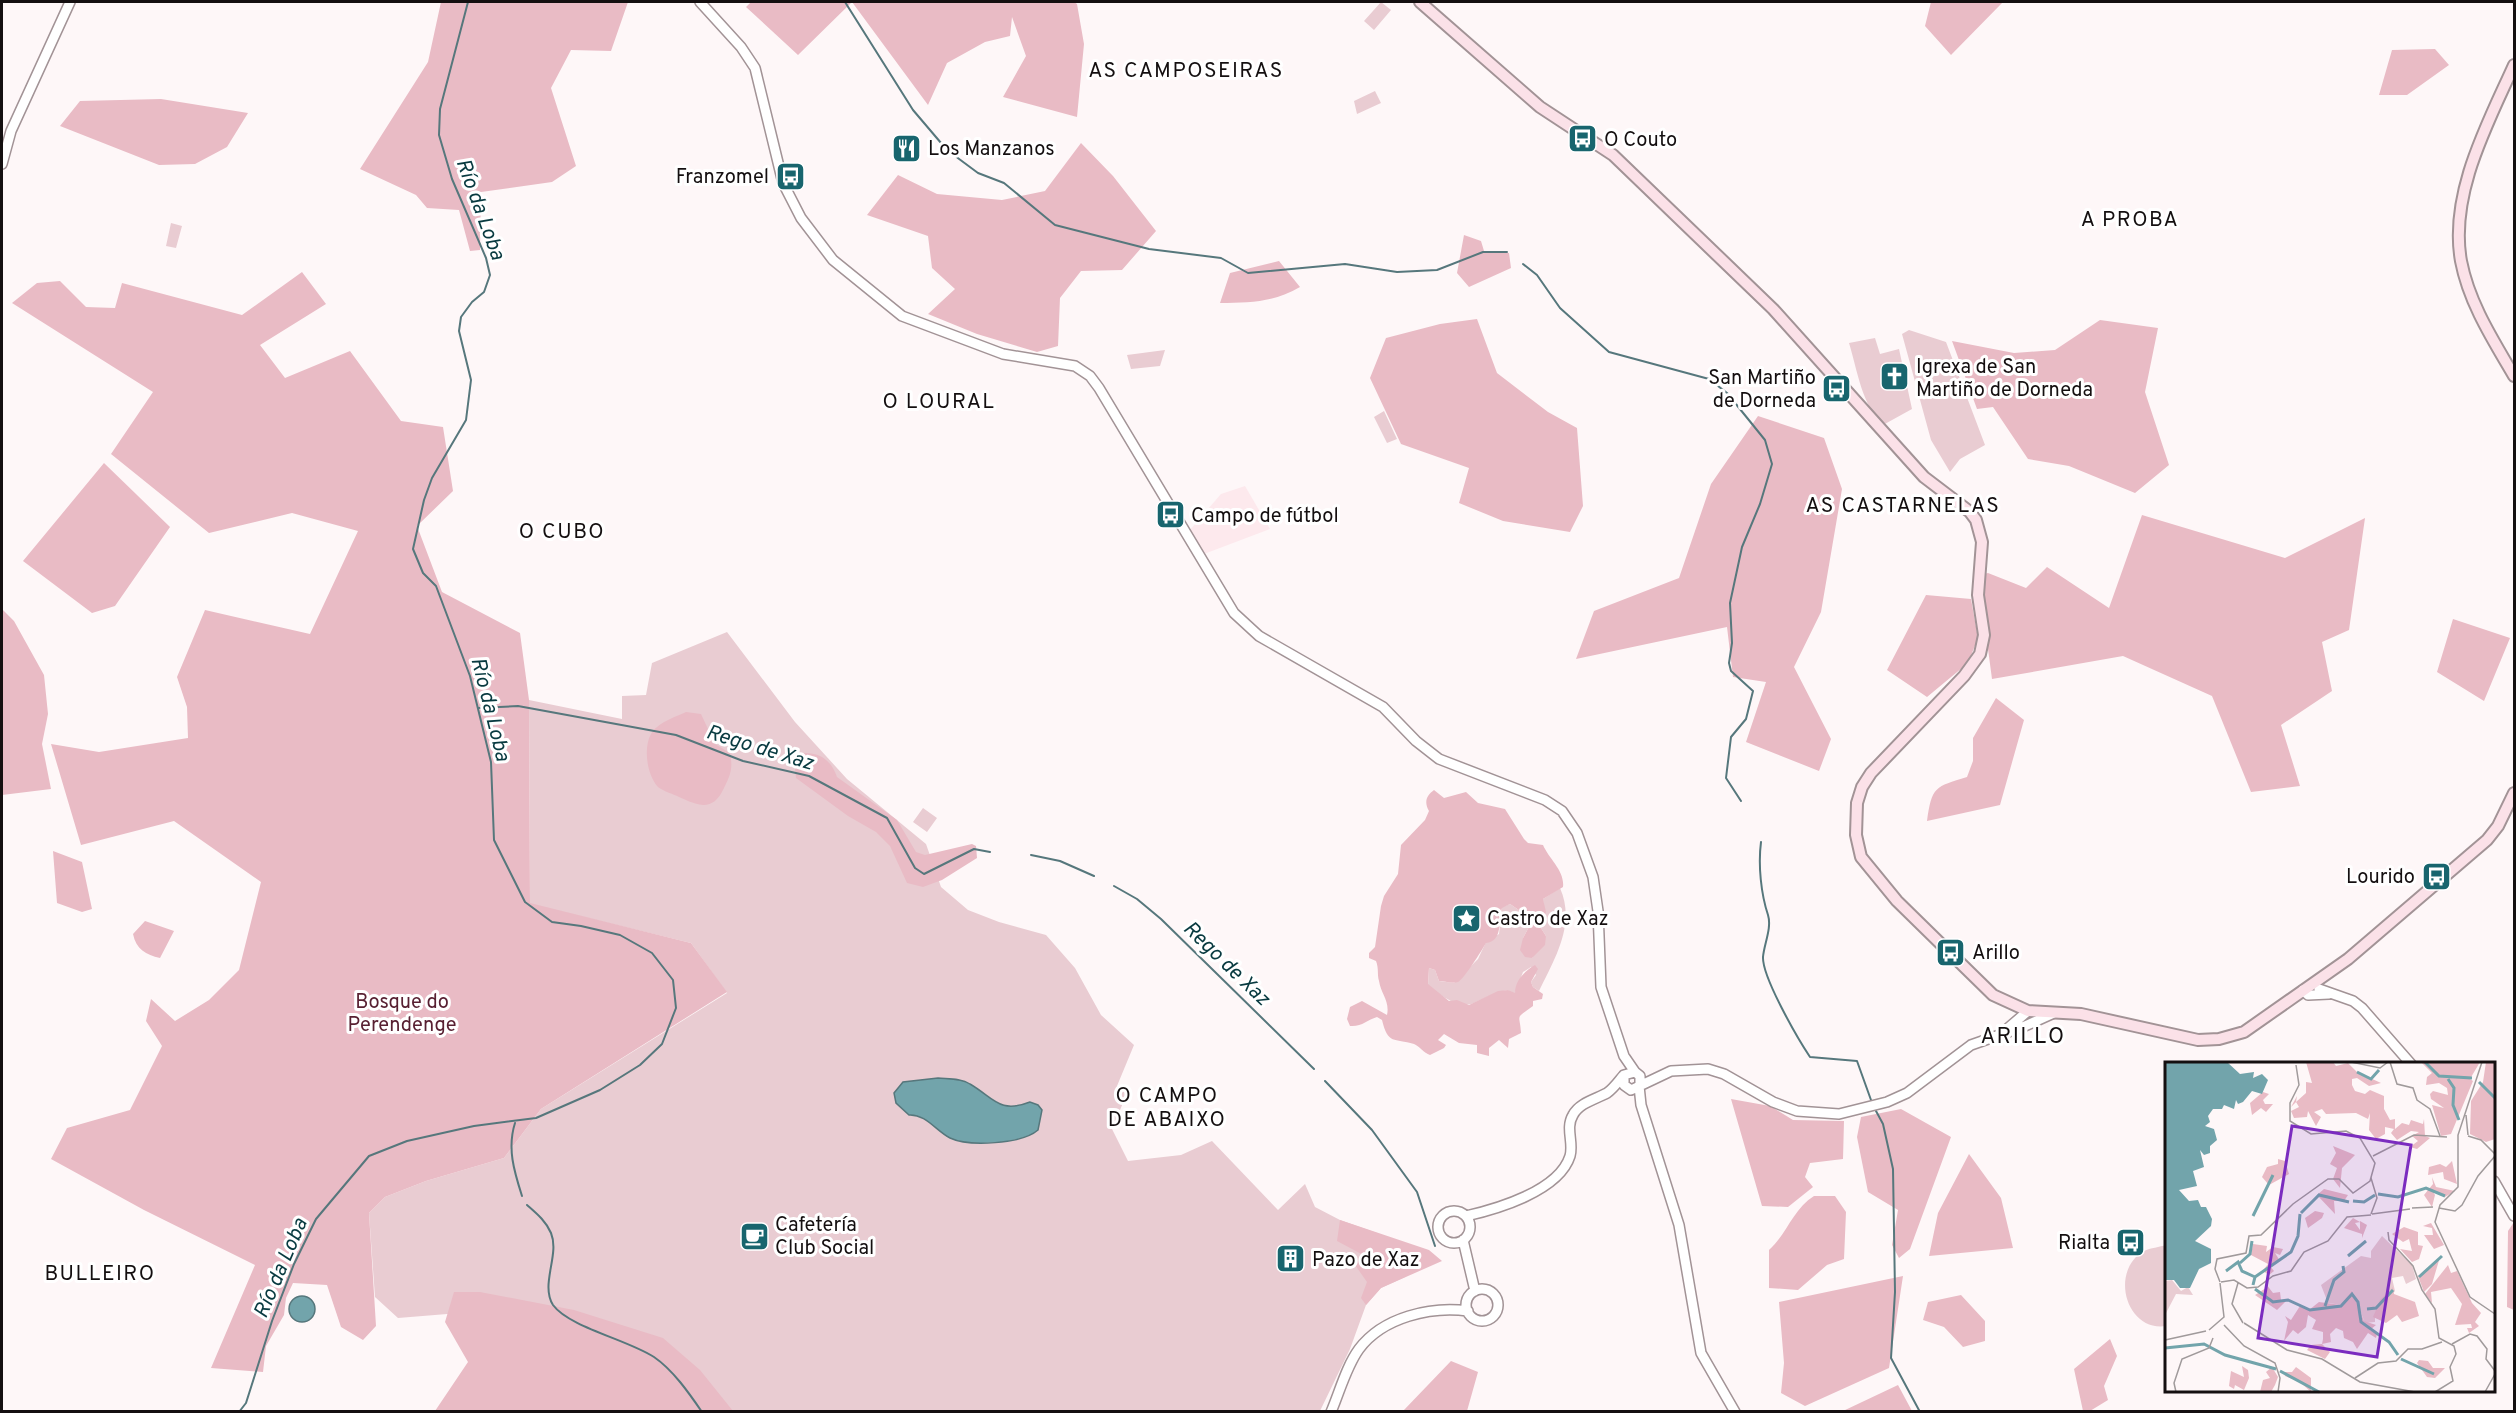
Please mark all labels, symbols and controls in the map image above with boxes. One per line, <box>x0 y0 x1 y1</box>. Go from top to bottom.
district label: AS CAMPOSEIRAS <box>1088 58 1284 85</box>
bus stop icon: O Couto <box>1567 123 1599 155</box>
place label: O Couto <box>1604 128 1677 154</box>
restaurant icon: Los Manzanos <box>891 132 923 164</box>
place label: Los Manzanos <box>928 137 1055 163</box>
water label: Río da Loba <box>449 155 510 264</box>
bus stop icon: Franzomel <box>774 160 806 192</box>
place label: Franzomel <box>676 165 769 191</box>
district label: A PROBA <box>2081 207 2179 234</box>
place label: Igrexa de San Martiño de Dorneda <box>1916 355 2093 404</box>
church icon: Igrexa de San Martiño de Dorneda <box>1879 361 1911 393</box>
place label: San Martiño de Dorneda <box>1708 366 1816 415</box>
bus stop icon: San Martiño de Dorneda <box>1821 372 1853 404</box>
district label: O LOURAL <box>883 389 995 416</box>
district label: AS CASTARNELAS <box>1806 493 2000 520</box>
bus stop icon: Campo de fútbol <box>1154 499 1186 531</box>
place label: Campo de fútbol <box>1191 504 1339 530</box>
district label: O CUBO <box>519 519 605 546</box>
water label: Río da Loba <box>464 655 516 764</box>
water label: Rego de Xaz <box>703 719 817 778</box>
bus stop icon: Lourido <box>2420 860 2452 892</box>
place label: Lourido <box>2346 865 2415 891</box>
place icon: Castro de Xaz <box>1450 902 1482 934</box>
place label: Castro de Xaz <box>1487 907 1609 933</box>
water label: Rego de Xaz <box>1177 916 1276 1013</box>
bus stop icon: Arillo <box>1935 936 1967 968</box>
place label: Arillo <box>1972 941 2020 967</box>
park label: Bosque do Perendenge <box>347 990 457 1039</box>
district label: ARILLO <box>1981 1024 2065 1051</box>
inset map <box>2165 1062 2495 1392</box>
district label: O CAMPO DE ABAIXO <box>1108 1083 1226 1134</box>
place label: Cafetería Club Social <box>775 1213 874 1262</box>
water label: Río da Loba <box>248 1214 315 1323</box>
cafe icon: Cafetería Club Social <box>738 1220 770 1252</box>
bus stop icon: Rialta <box>2115 1226 2147 1258</box>
place label: Rialta <box>2058 1231 2110 1257</box>
building icon: Pazo de Xaz <box>1275 1243 1307 1275</box>
place label: Pazo de Xaz <box>1312 1248 1420 1274</box>
district label: BULLEIRO <box>44 1261 156 1288</box>

